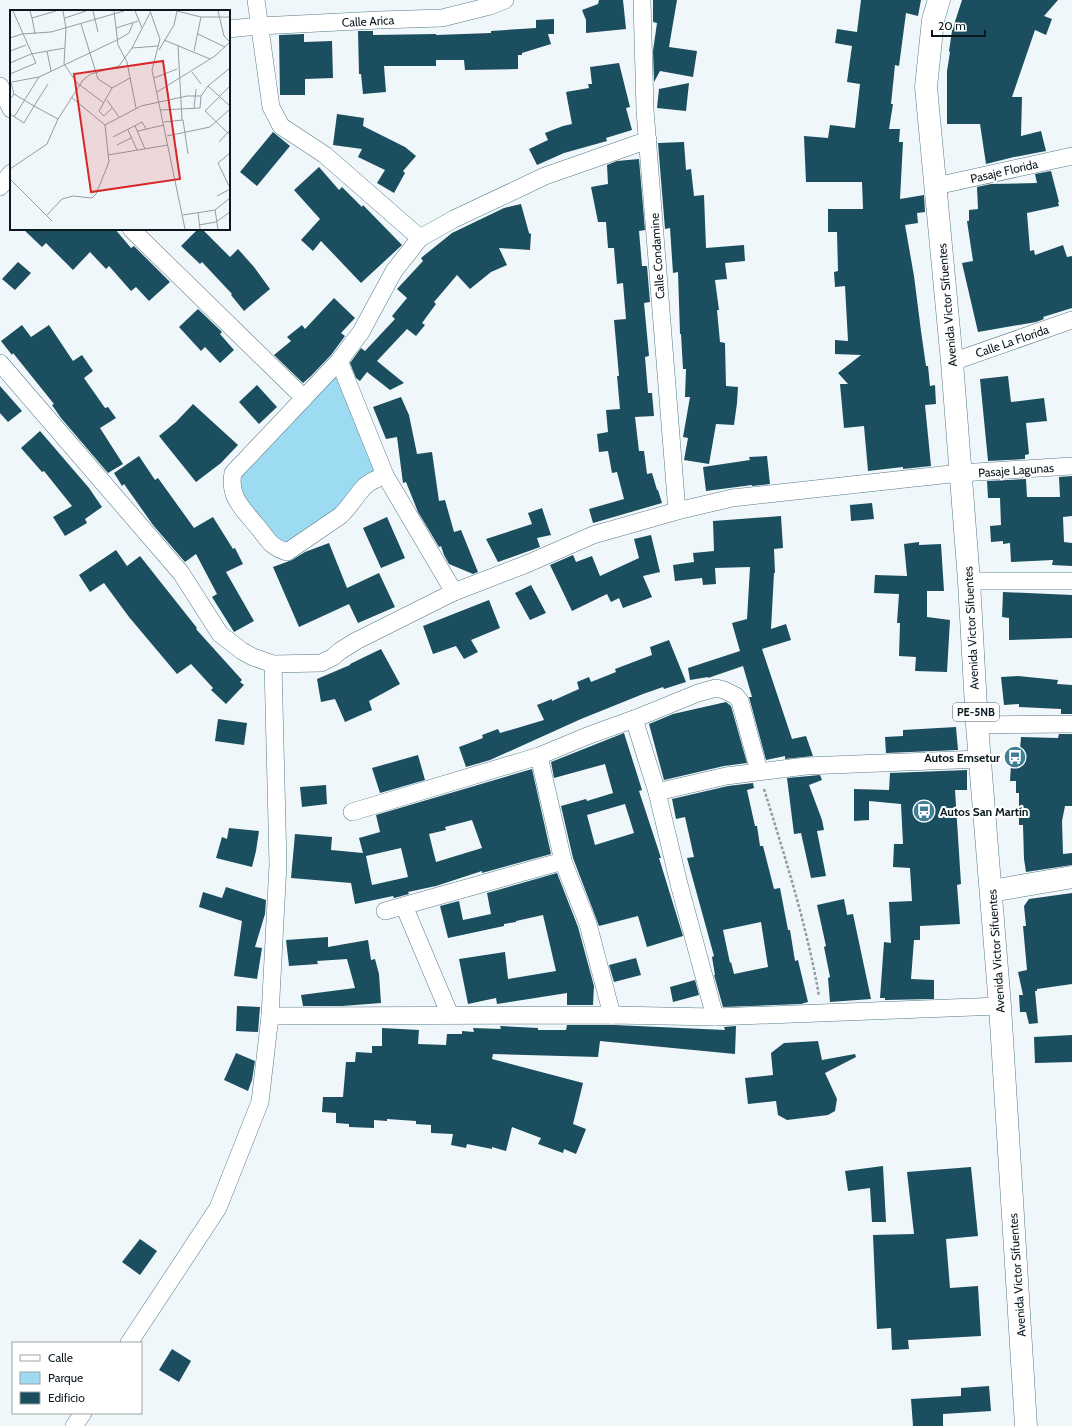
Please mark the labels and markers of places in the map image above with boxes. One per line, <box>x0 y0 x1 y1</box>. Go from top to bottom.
bus stop icon: Autos Emsetur <box>1002 744 1028 770</box>
place label: Autos Emsetur <box>924 750 1000 765</box>
bus stop icon: Autos San Martín <box>911 798 937 824</box>
place label: Autos San Martín <box>940 804 1028 819</box>

